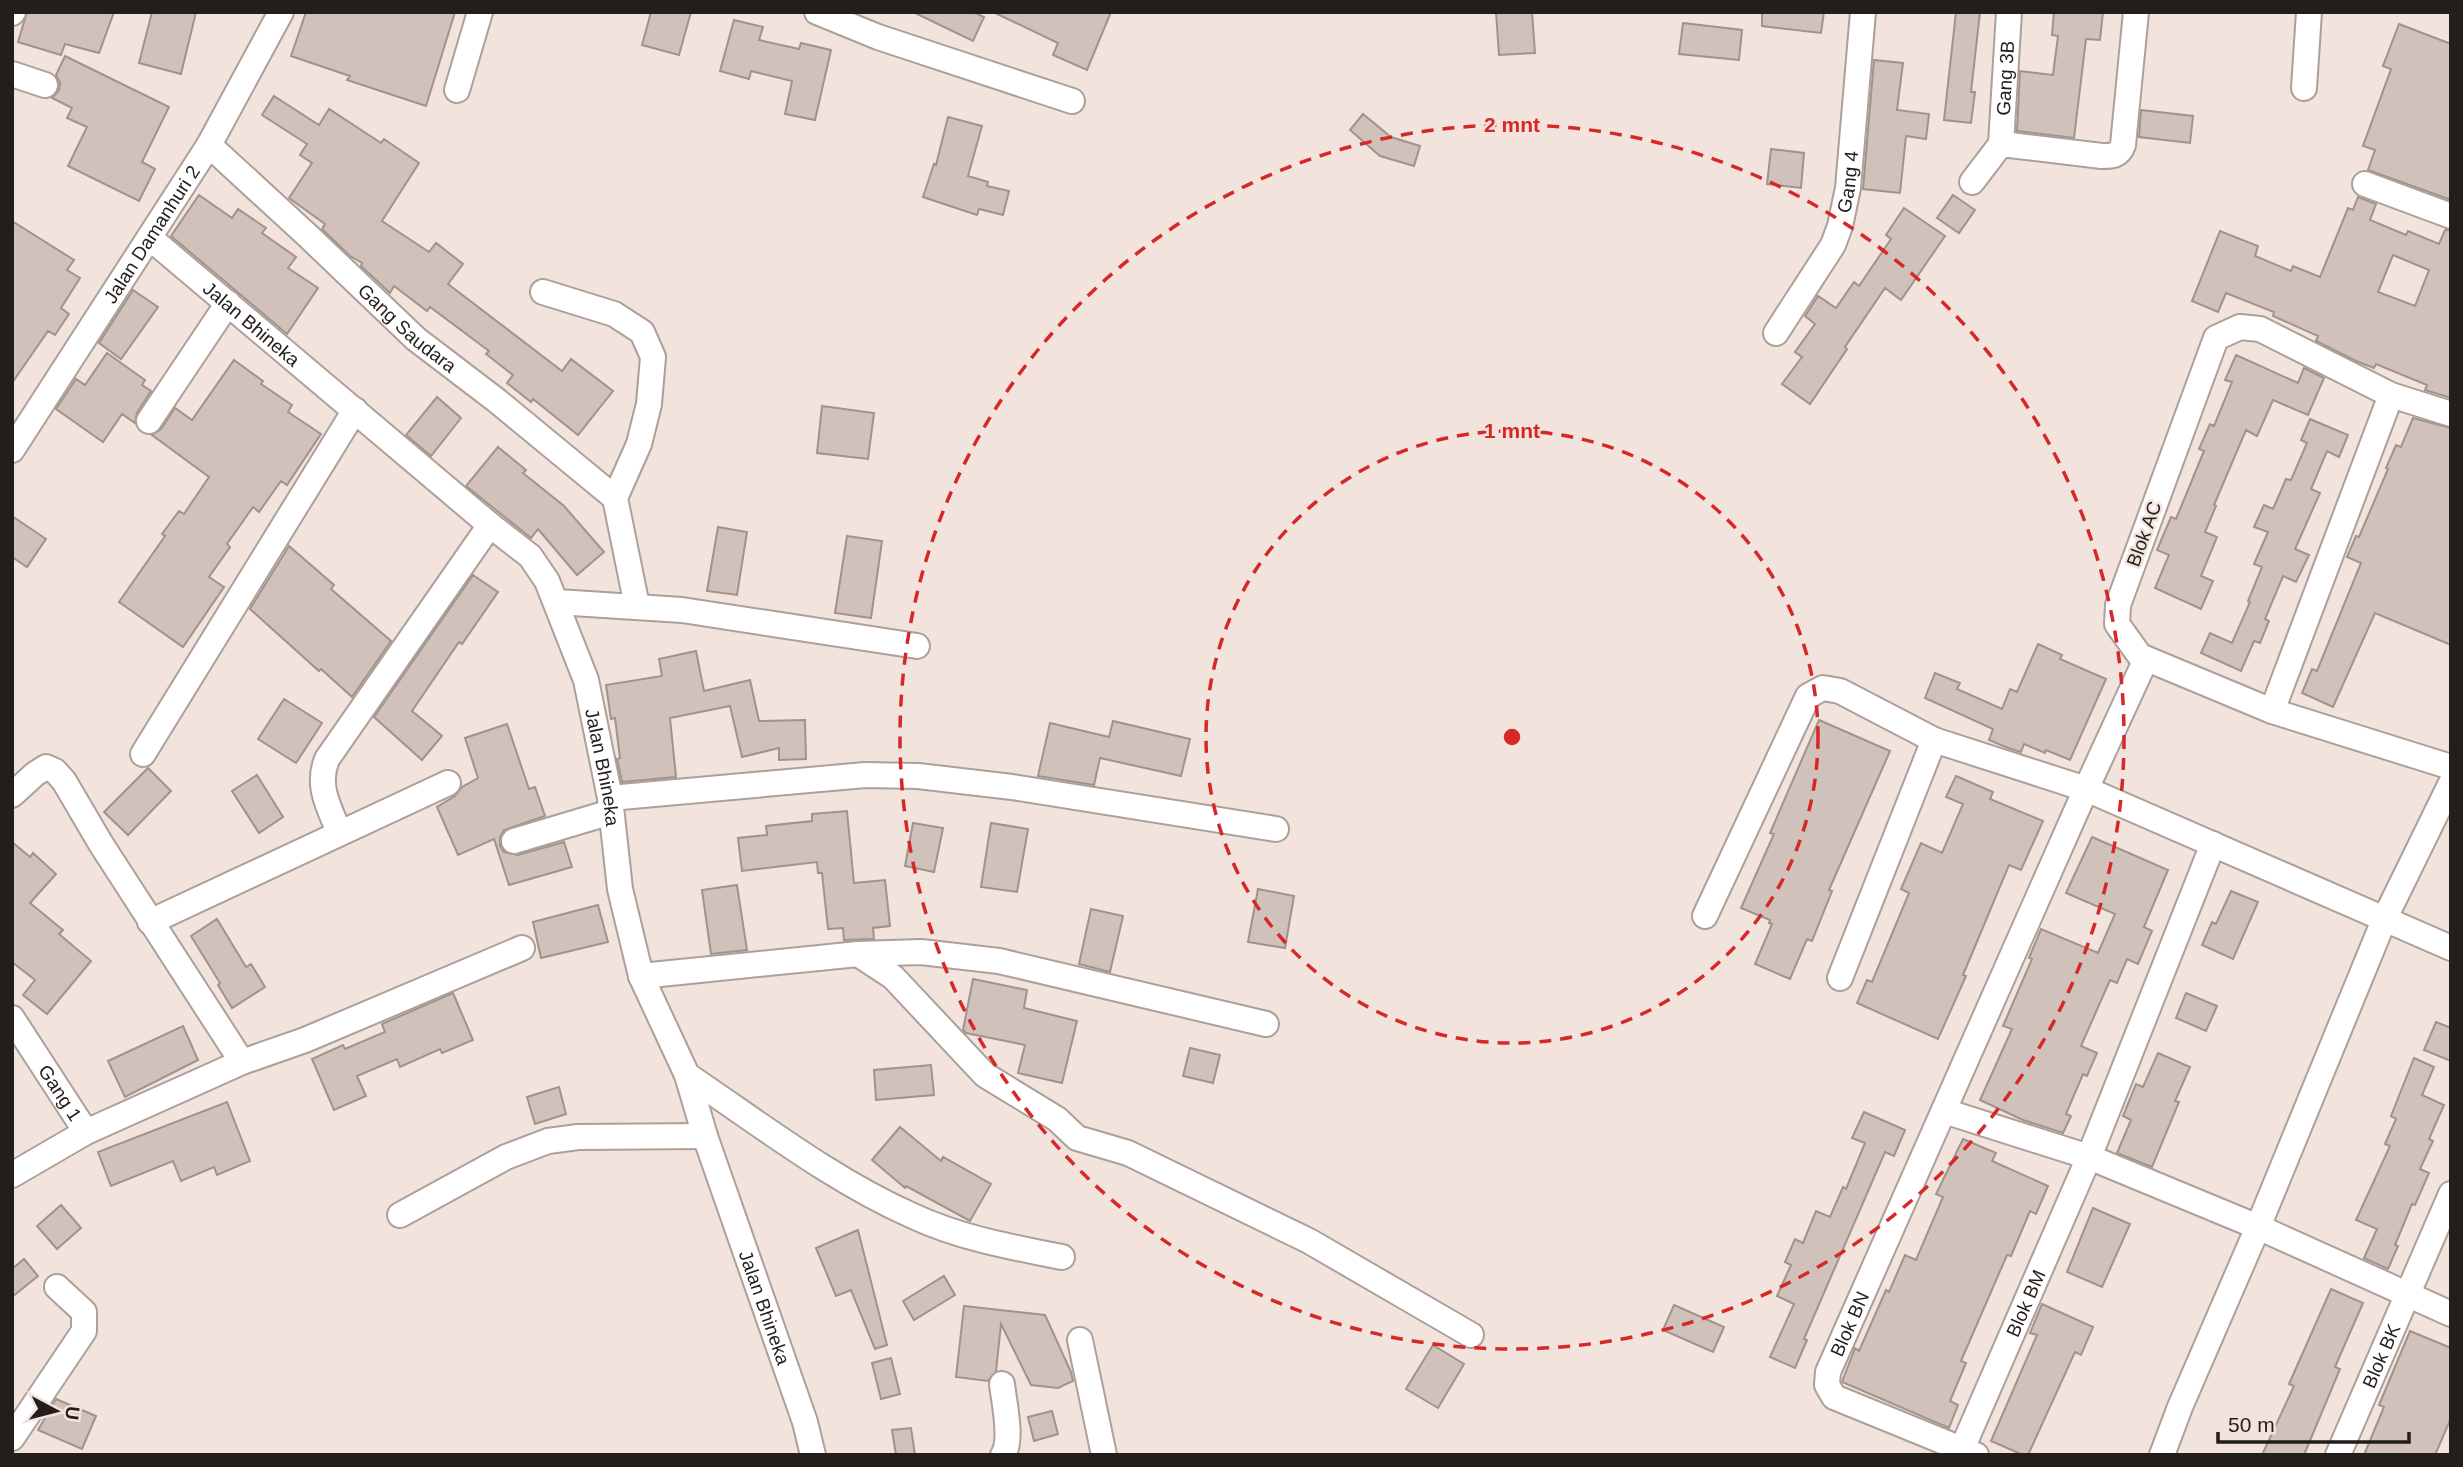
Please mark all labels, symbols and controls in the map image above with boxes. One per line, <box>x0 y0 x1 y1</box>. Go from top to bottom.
street label: Gang 3B <box>1992 40 2018 116</box>
text: 2 mnt <box>1484 113 1540 136</box>
street label: Gang 4 <box>1833 150 1862 215</box>
street label: Jalan Damanhuri 2 <box>99 161 204 307</box>
street label: Jalan Bhineka <box>199 277 304 371</box>
street label: Gang Saudara <box>354 279 461 377</box>
text: 1 mnt <box>1484 419 1540 442</box>
street label: Blok AC <box>2123 499 2165 569</box>
street label: Jalan Bhineka <box>582 706 624 828</box>
centre of rings <box>1500 725 1524 749</box>
street label: Gang 1 <box>35 1061 86 1125</box>
street label: Jalan Bhineka <box>735 1248 795 1368</box>
street label: Blok BM <box>2002 1267 2049 1340</box>
street label: Blok BN <box>1826 1288 1873 1359</box>
street label: Blok BK <box>2358 1320 2404 1391</box>
north arrow <box>21 1376 91 1446</box>
scale bar <box>2218 1400 2409 1444</box>
text: U <box>61 1405 84 1421</box>
text: 50 m <box>2228 1413 2275 1436</box>

